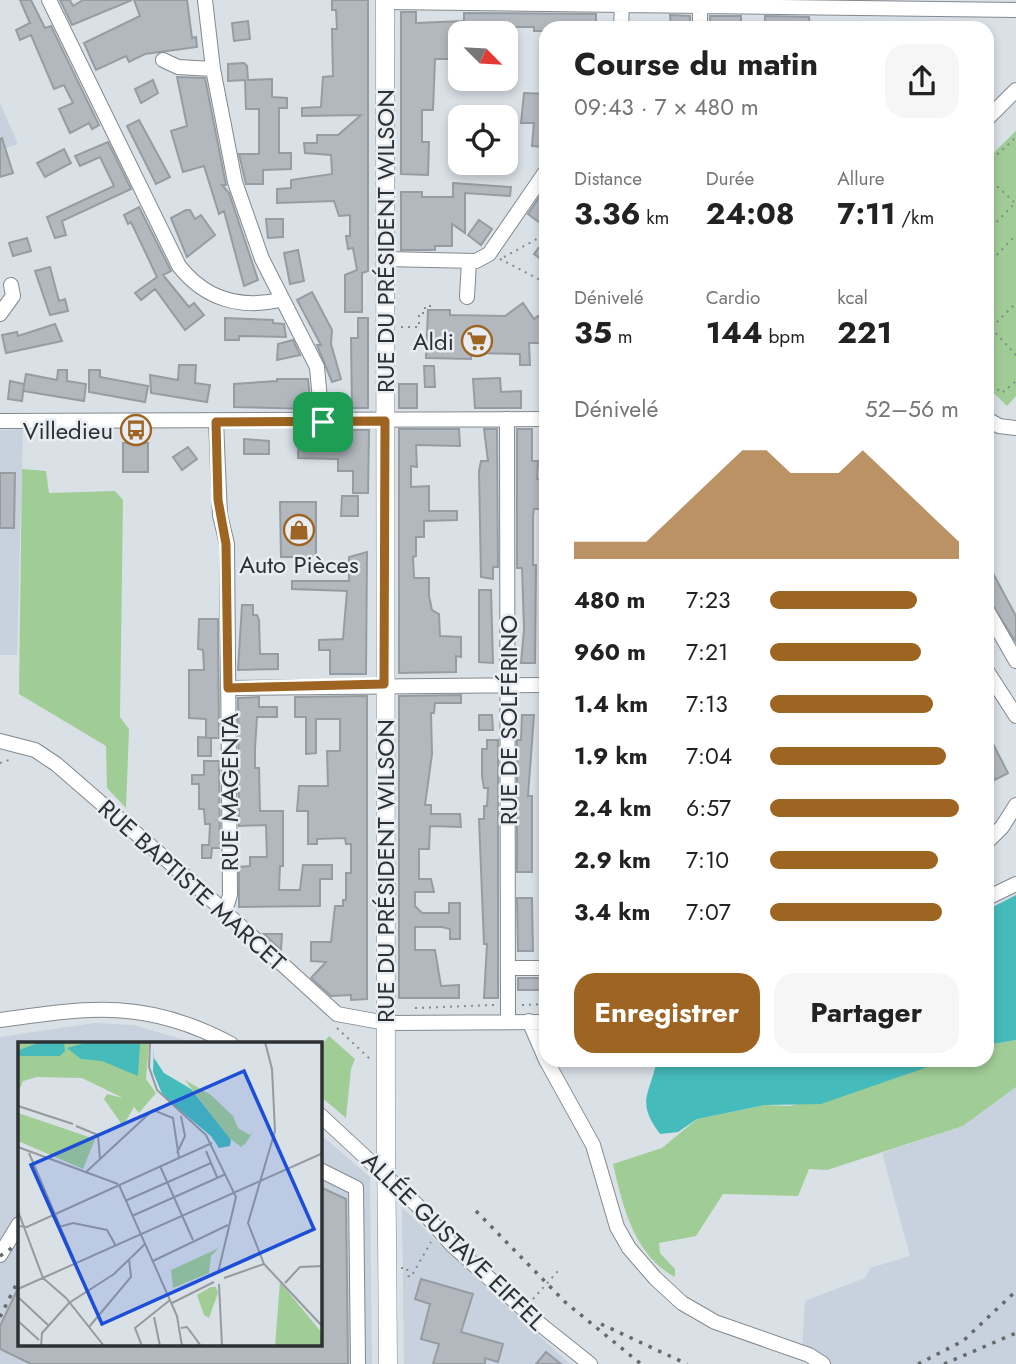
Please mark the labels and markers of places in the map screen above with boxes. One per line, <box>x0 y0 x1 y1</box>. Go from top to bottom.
place label: Aldi <box>413 324 454 359</box>
supermarket icon: Aldi <box>460 324 494 358</box>
pin <box>293 392 353 452</box>
place label: Villedieu <box>23 413 113 448</box>
bus stop icon: Villedieu <box>119 413 153 447</box>
shop icon: Auto Pièces <box>282 513 316 547</box>
place label: Auto Pièces <box>239 547 359 582</box>

